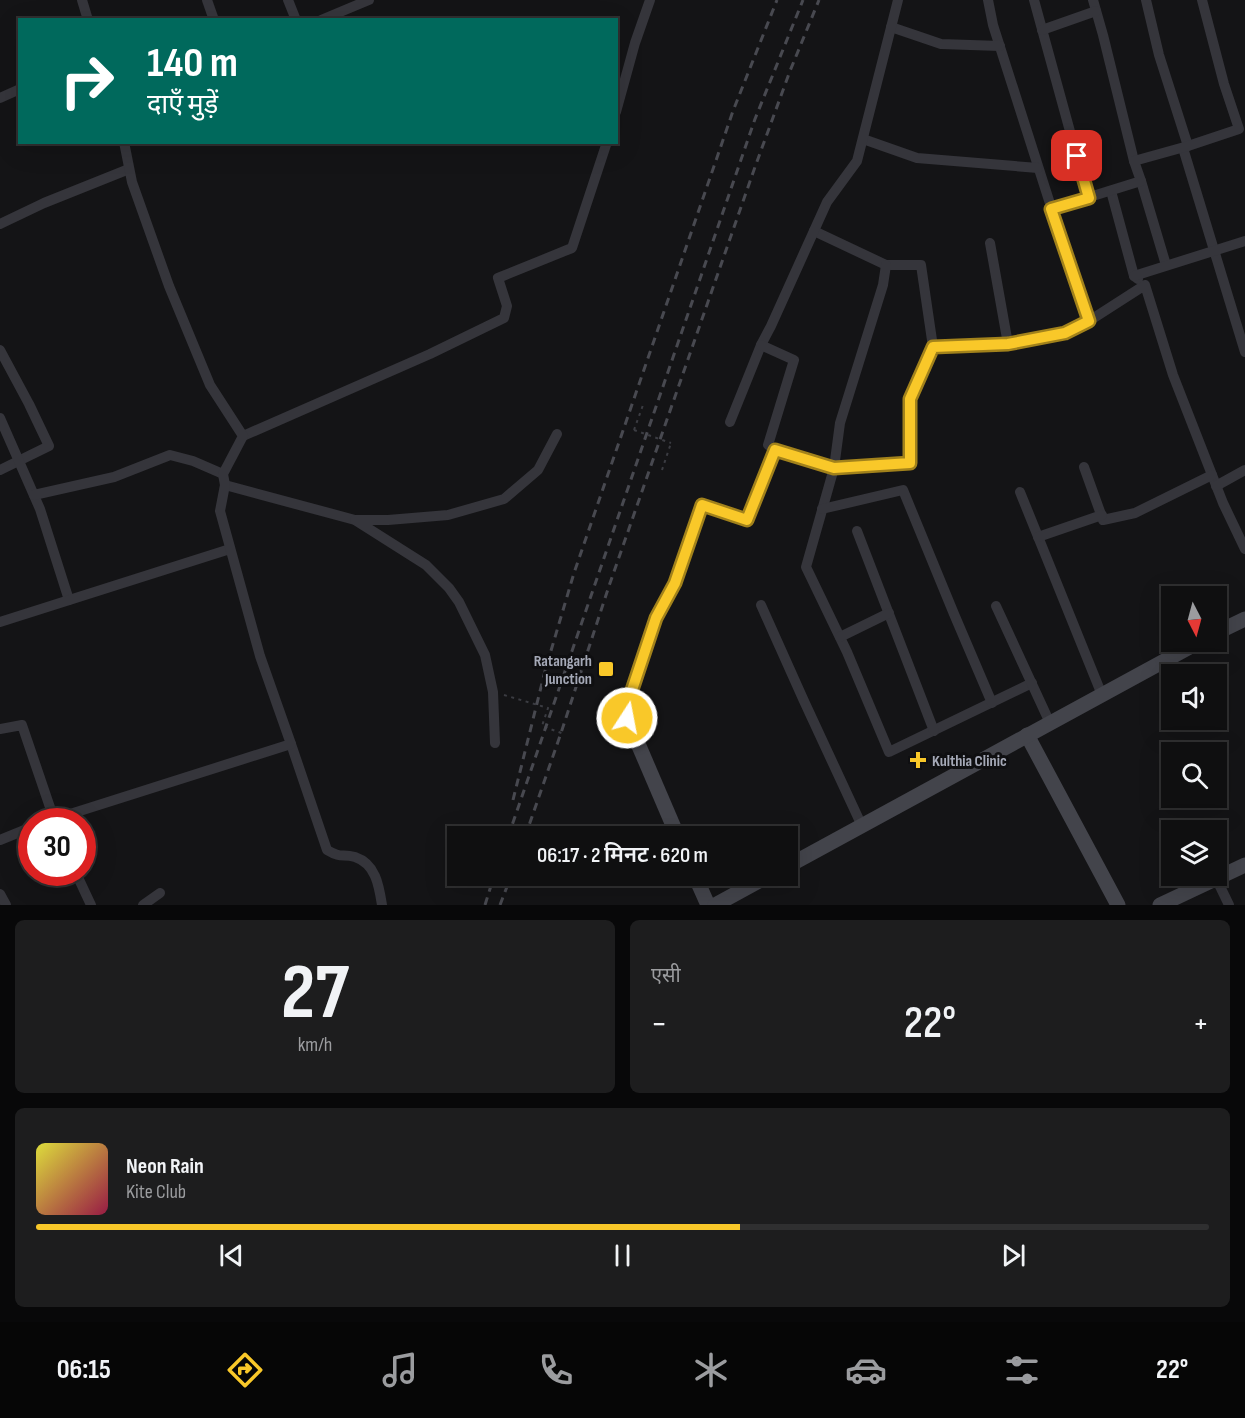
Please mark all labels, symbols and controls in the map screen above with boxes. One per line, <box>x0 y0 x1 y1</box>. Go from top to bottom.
text: 140 m <box>147 38 238 89</box>
icon: right <box>48 42 126 120</box>
text: दाएँ मुड़ें <box>147 89 218 121</box>
pin <box>1051 130 1102 181</box>
icon: arrive <box>1060 139 1093 172</box>
north arrow <box>1161 586 1227 652</box>
map controls <box>1161 586 1227 886</box>
place label: Ratangarh Junction <box>534 652 592 689</box>
marker: Ratangarh Junction <box>597 660 615 678</box>
button: sound <box>1161 664 1227 730</box>
position arrow <box>595 686 659 750</box>
button: search <box>1161 742 1227 808</box>
marker: Kulthia Clinic <box>909 751 927 769</box>
place label: Kulthia Clinic <box>932 752 1007 771</box>
speed limit sign: 30 <box>18 808 96 886</box>
button: layers <box>1161 820 1227 886</box>
text: 06:17 · 2 मिनट · 620 m <box>537 842 708 869</box>
text: 27 <box>281 947 349 1040</box>
text: एसी <box>651 964 681 988</box>
text: 22° <box>904 996 956 1051</box>
text: − <box>651 1004 667 1044</box>
text: + <box>1193 1004 1209 1044</box>
text: km/h <box>298 1033 332 1057</box>
text: Neon Rain <box>126 1153 204 1180</box>
text: Kite Club <box>126 1180 186 1204</box>
icon: previous <box>215 1239 248 1272</box>
icon: pause <box>606 1239 639 1272</box>
icon: next <box>997 1239 1030 1272</box>
icon: directions <box>224 1349 266 1391</box>
icon: music <box>379 1349 421 1391</box>
icon: phone <box>535 1349 577 1391</box>
icon: climate <box>690 1349 732 1391</box>
icon: car <box>845 1349 887 1391</box>
icon: filters <box>1001 1349 1043 1391</box>
text: 06:15 <box>57 1354 111 1386</box>
text: 22° <box>1156 1354 1188 1386</box>

